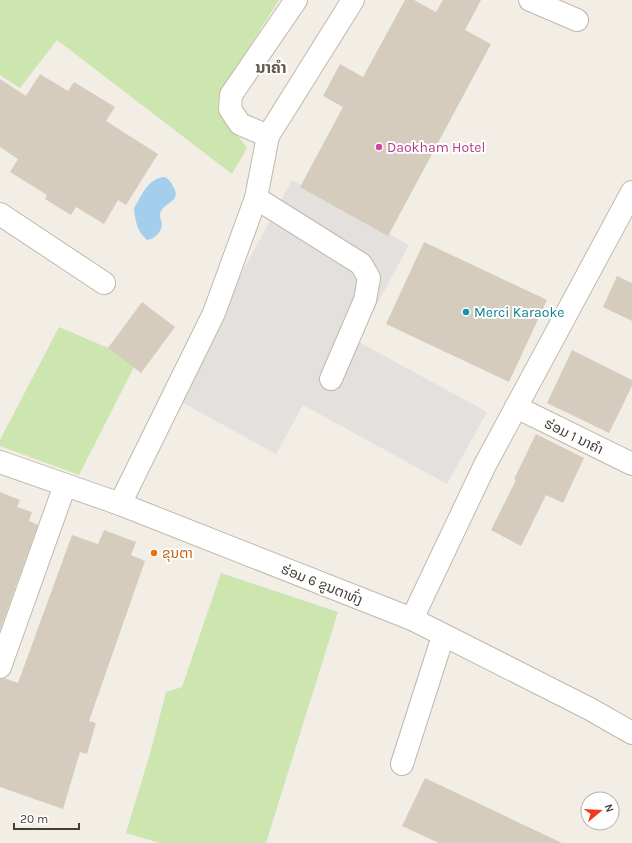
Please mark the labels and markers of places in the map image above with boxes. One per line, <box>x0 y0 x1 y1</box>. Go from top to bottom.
place label: Daokham Hotel <box>387 139 485 156</box>
marker: Daokham Hotel <box>374 142 384 152</box>
place label: Merci Karaoke <box>474 304 565 321</box>
marker: Merci Karaoke <box>461 307 471 317</box>
place label: ຂຸນຕາ <box>162 545 193 562</box>
marker: ຂຸນຕາ <box>149 548 159 558</box>

